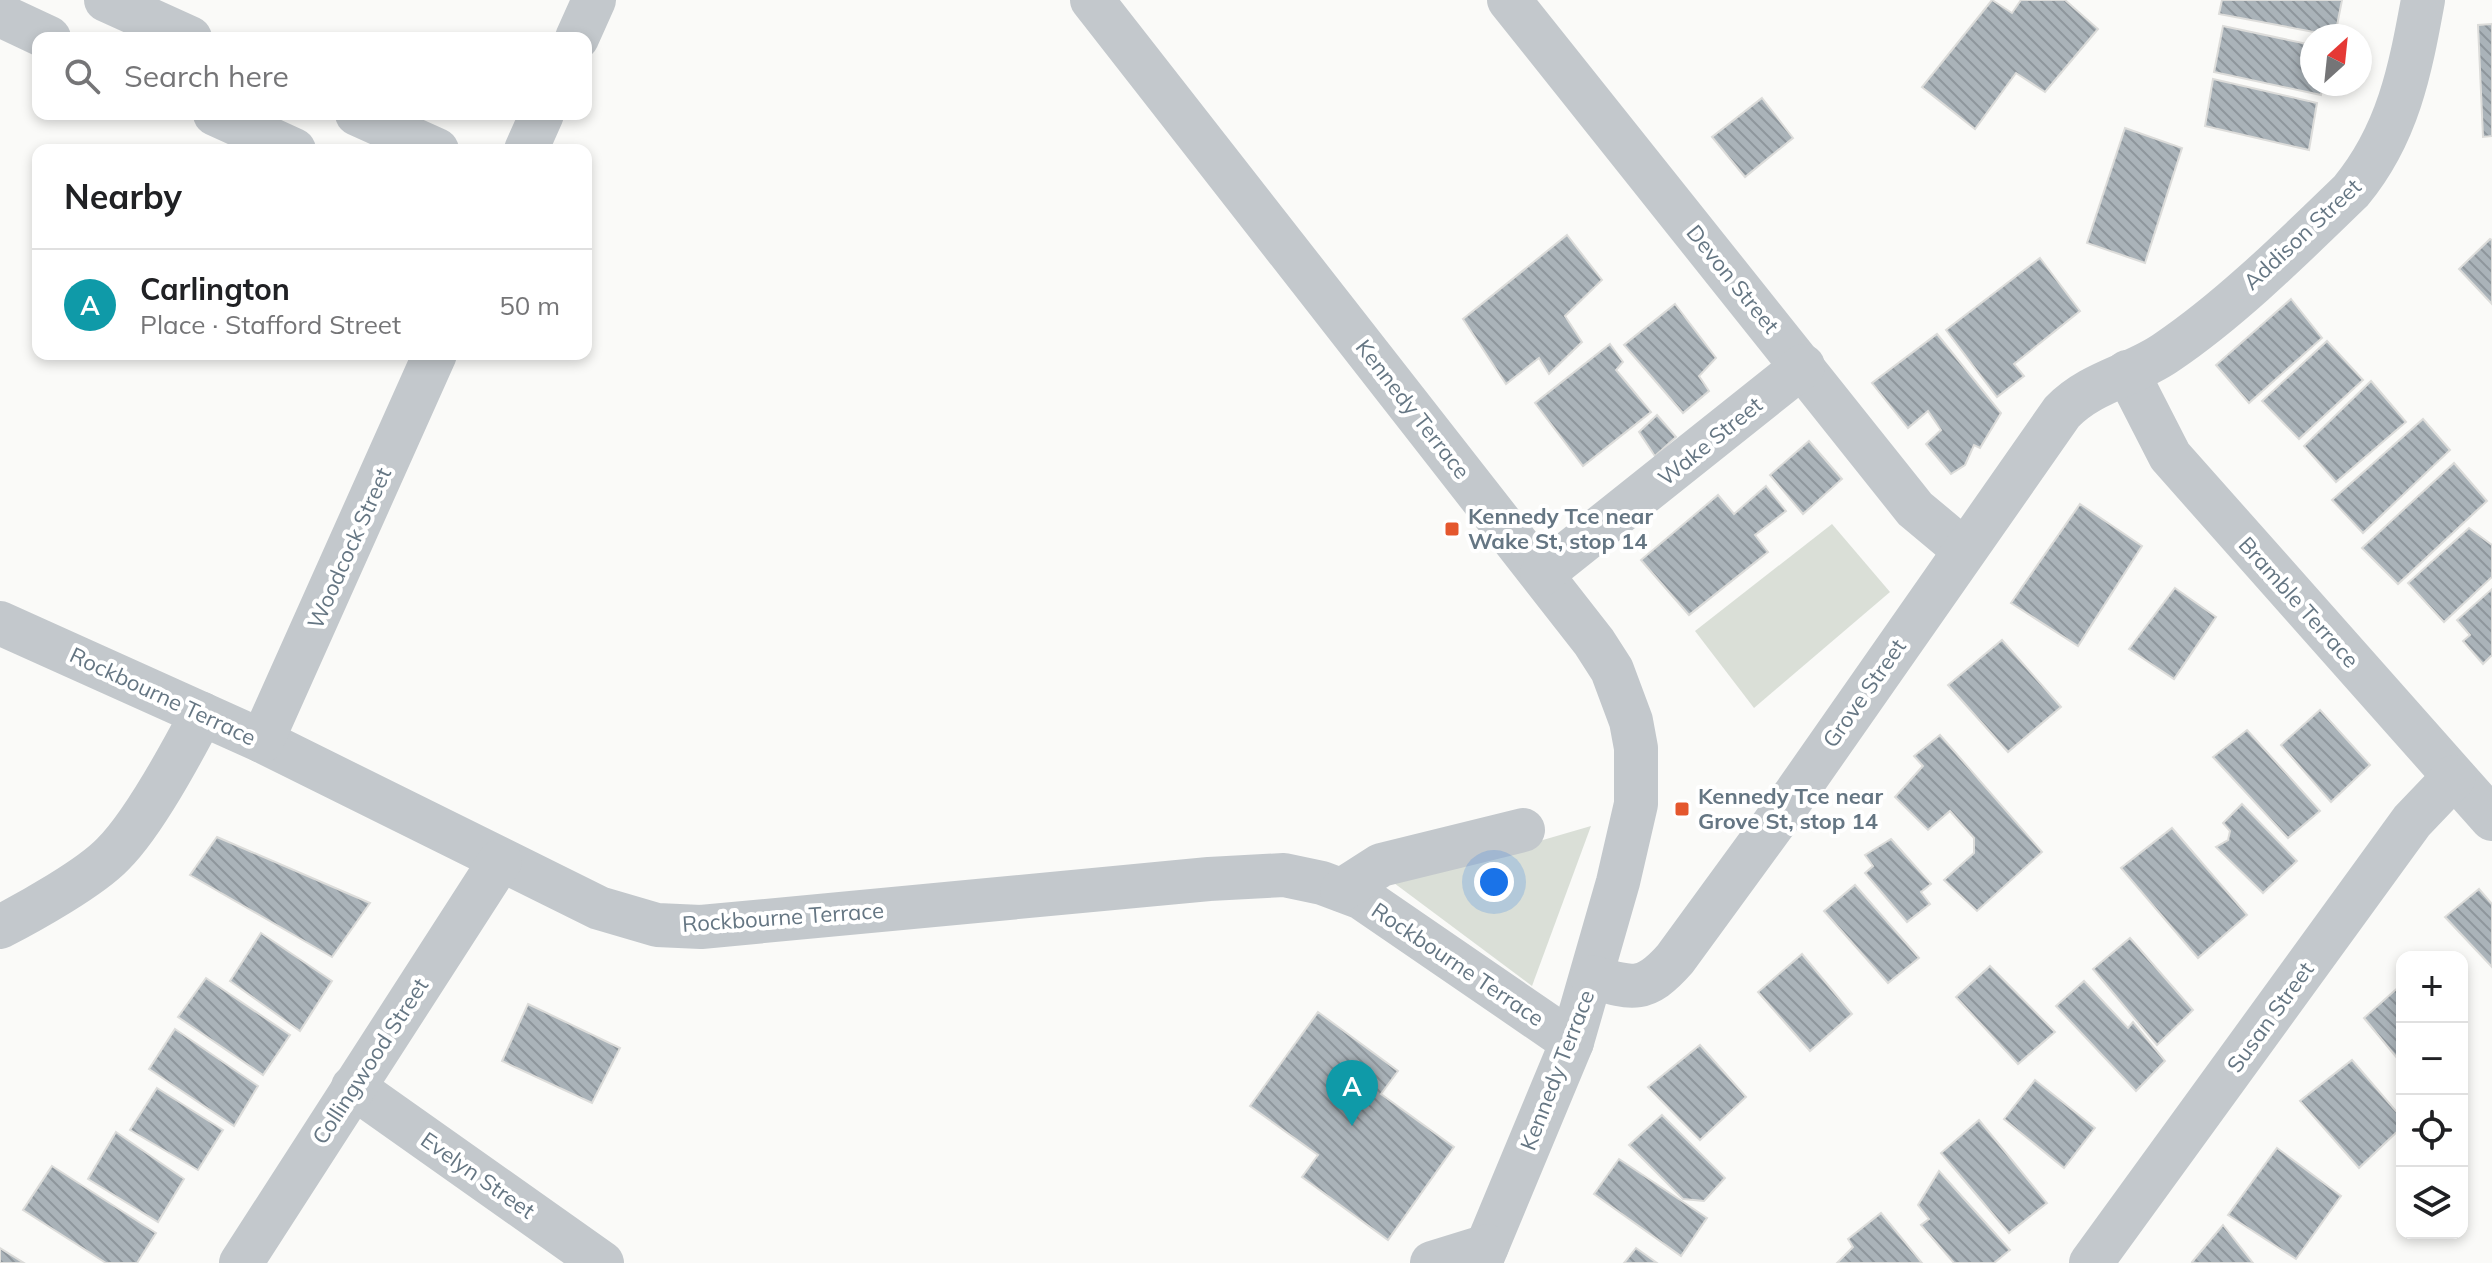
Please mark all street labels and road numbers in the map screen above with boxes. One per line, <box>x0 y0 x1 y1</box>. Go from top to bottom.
street label: Addison Street <box>2237 172 2367 296</box>
street label: Devon Street <box>1681 219 1786 339</box>
street label: Kennedy Terrace <box>1350 334 1476 484</box>
street label: Wake Street <box>1652 390 1768 492</box>
street label: Woodcock Street <box>301 463 397 633</box>
street label: Bramble Terrace <box>2233 531 2365 673</box>
street label: Grove Street <box>1816 633 1912 753</box>
street label: Rockbourne Terrace <box>66 641 260 751</box>
street label: Rockbourne Terrace <box>681 896 885 938</box>
street label: Rockbourne Terrace <box>1366 896 1550 1032</box>
street label: Susan Street <box>2220 956 2320 1078</box>
street label: Collingwood Street <box>306 972 434 1149</box>
street label: Kennedy Terrace <box>1514 986 1600 1154</box>
street label: Evelyn Street <box>416 1125 541 1225</box>

